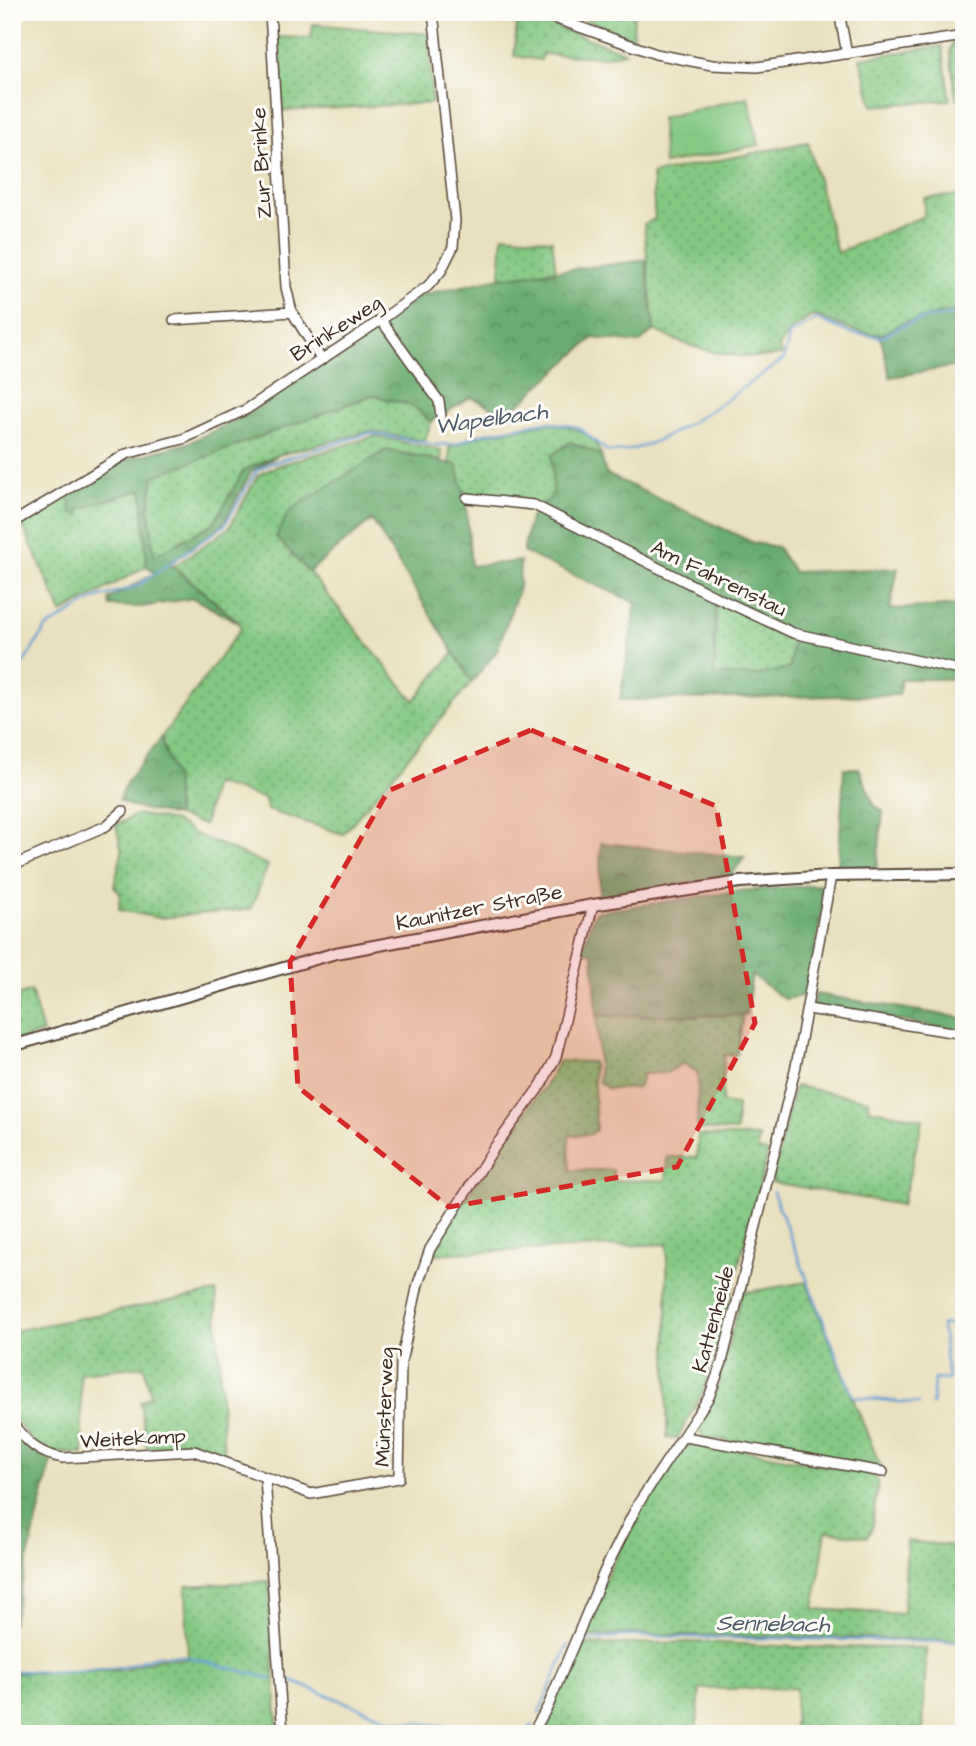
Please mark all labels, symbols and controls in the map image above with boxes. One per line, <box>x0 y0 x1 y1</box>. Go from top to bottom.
street label: Zur Brinke <box>244 106 279 219</box>
street label: Brinkeweg <box>285 288 389 370</box>
water label: Wapelbach <box>433 395 551 443</box>
street label: Am Fahrenstau <box>646 533 792 624</box>
street label: Kaunitzer Straße <box>394 877 565 938</box>
street label: Kattenheide <box>685 1263 742 1376</box>
street label: Münsterweg <box>368 1347 403 1467</box>
street label: Weitekamp <box>79 1421 187 1457</box>
water label: Sennebach <box>716 1607 831 1641</box>

